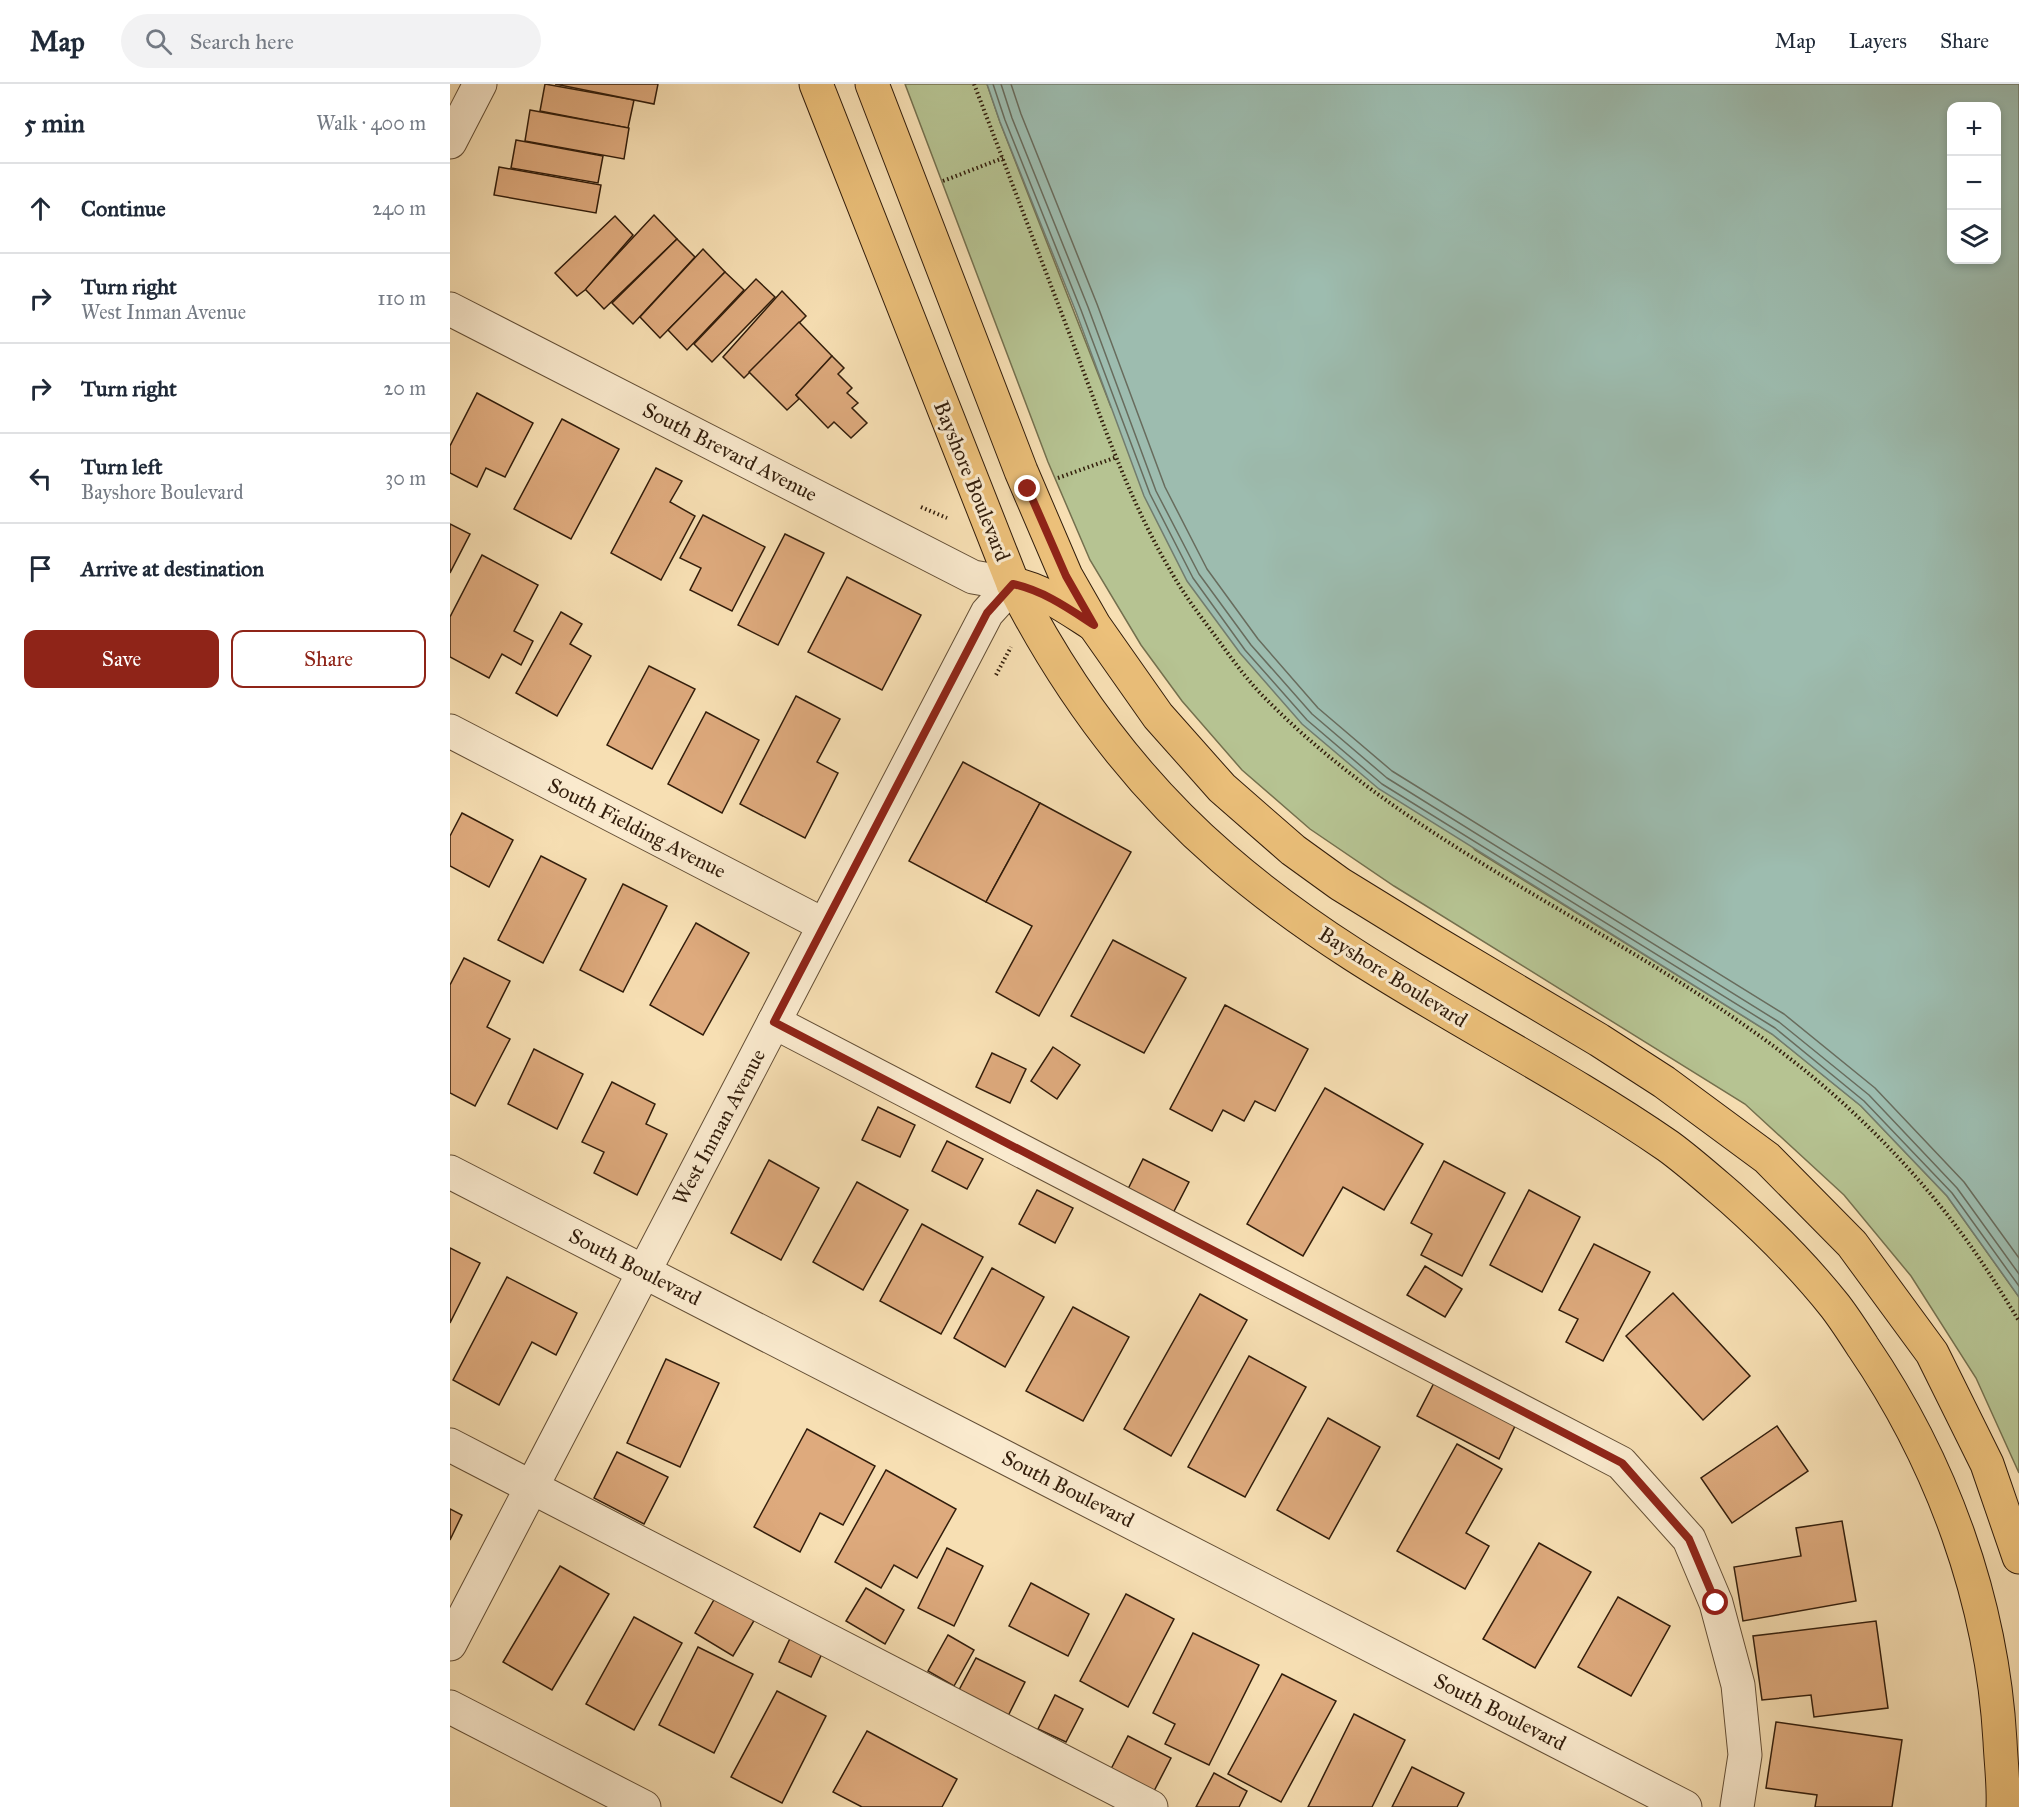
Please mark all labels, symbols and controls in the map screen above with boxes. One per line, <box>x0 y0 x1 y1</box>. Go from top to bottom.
search box <box>121 14 541 68</box>
text: Map <box>30 24 85 59</box>
icon: search <box>142 25 175 58</box>
text: Search here <box>190 28 294 55</box>
text: Map <box>1775 28 1816 54</box>
text: Layers <box>1849 28 1907 54</box>
text: Share <box>1940 28 1989 54</box>
map controls <box>1947 102 2001 264</box>
button: + <box>1947 102 2001 156</box>
text: 5 min <box>24 107 85 139</box>
text: Walk · 400 m <box>316 111 426 135</box>
button: − <box>1947 156 2001 210</box>
icon: ahead <box>24 192 57 225</box>
text: Continue <box>81 195 166 222</box>
text: 240 m <box>372 196 426 220</box>
button: layers <box>1947 210 2001 264</box>
text: Turn right <box>81 273 177 300</box>
icon: right <box>24 282 57 315</box>
text: 110 m <box>378 286 426 310</box>
text: West Inman Avenue <box>81 300 246 324</box>
icon: right <box>24 372 57 405</box>
text: Turn right <box>81 375 177 402</box>
text: 20 m <box>383 376 426 400</box>
street label: South Brevard Avenue <box>638 397 822 507</box>
street label: Bayshore Boulevard <box>928 397 1016 565</box>
text: Turn left <box>81 453 163 480</box>
icon: left <box>24 462 57 495</box>
text: 30 m <box>385 466 426 490</box>
route end <box>1014 475 1040 501</box>
text: Bayshore Boulevard <box>81 480 243 504</box>
icon: arrive <box>24 552 57 585</box>
text: Arrive at destination <box>81 555 264 582</box>
button: Save <box>24 630 219 688</box>
button: Share <box>231 630 426 688</box>
street label: South Fielding Avenue <box>544 772 731 884</box>
street label: Bayshore Boulevard <box>1314 921 1473 1033</box>
street label: West Inman Avenue <box>667 1044 771 1210</box>
street label: South Boulevard <box>565 1223 706 1312</box>
street label: South Boulevard <box>998 1445 1139 1534</box>
route start <box>1702 1589 1728 1615</box>
street label: South Boulevard <box>1430 1668 1571 1757</box>

